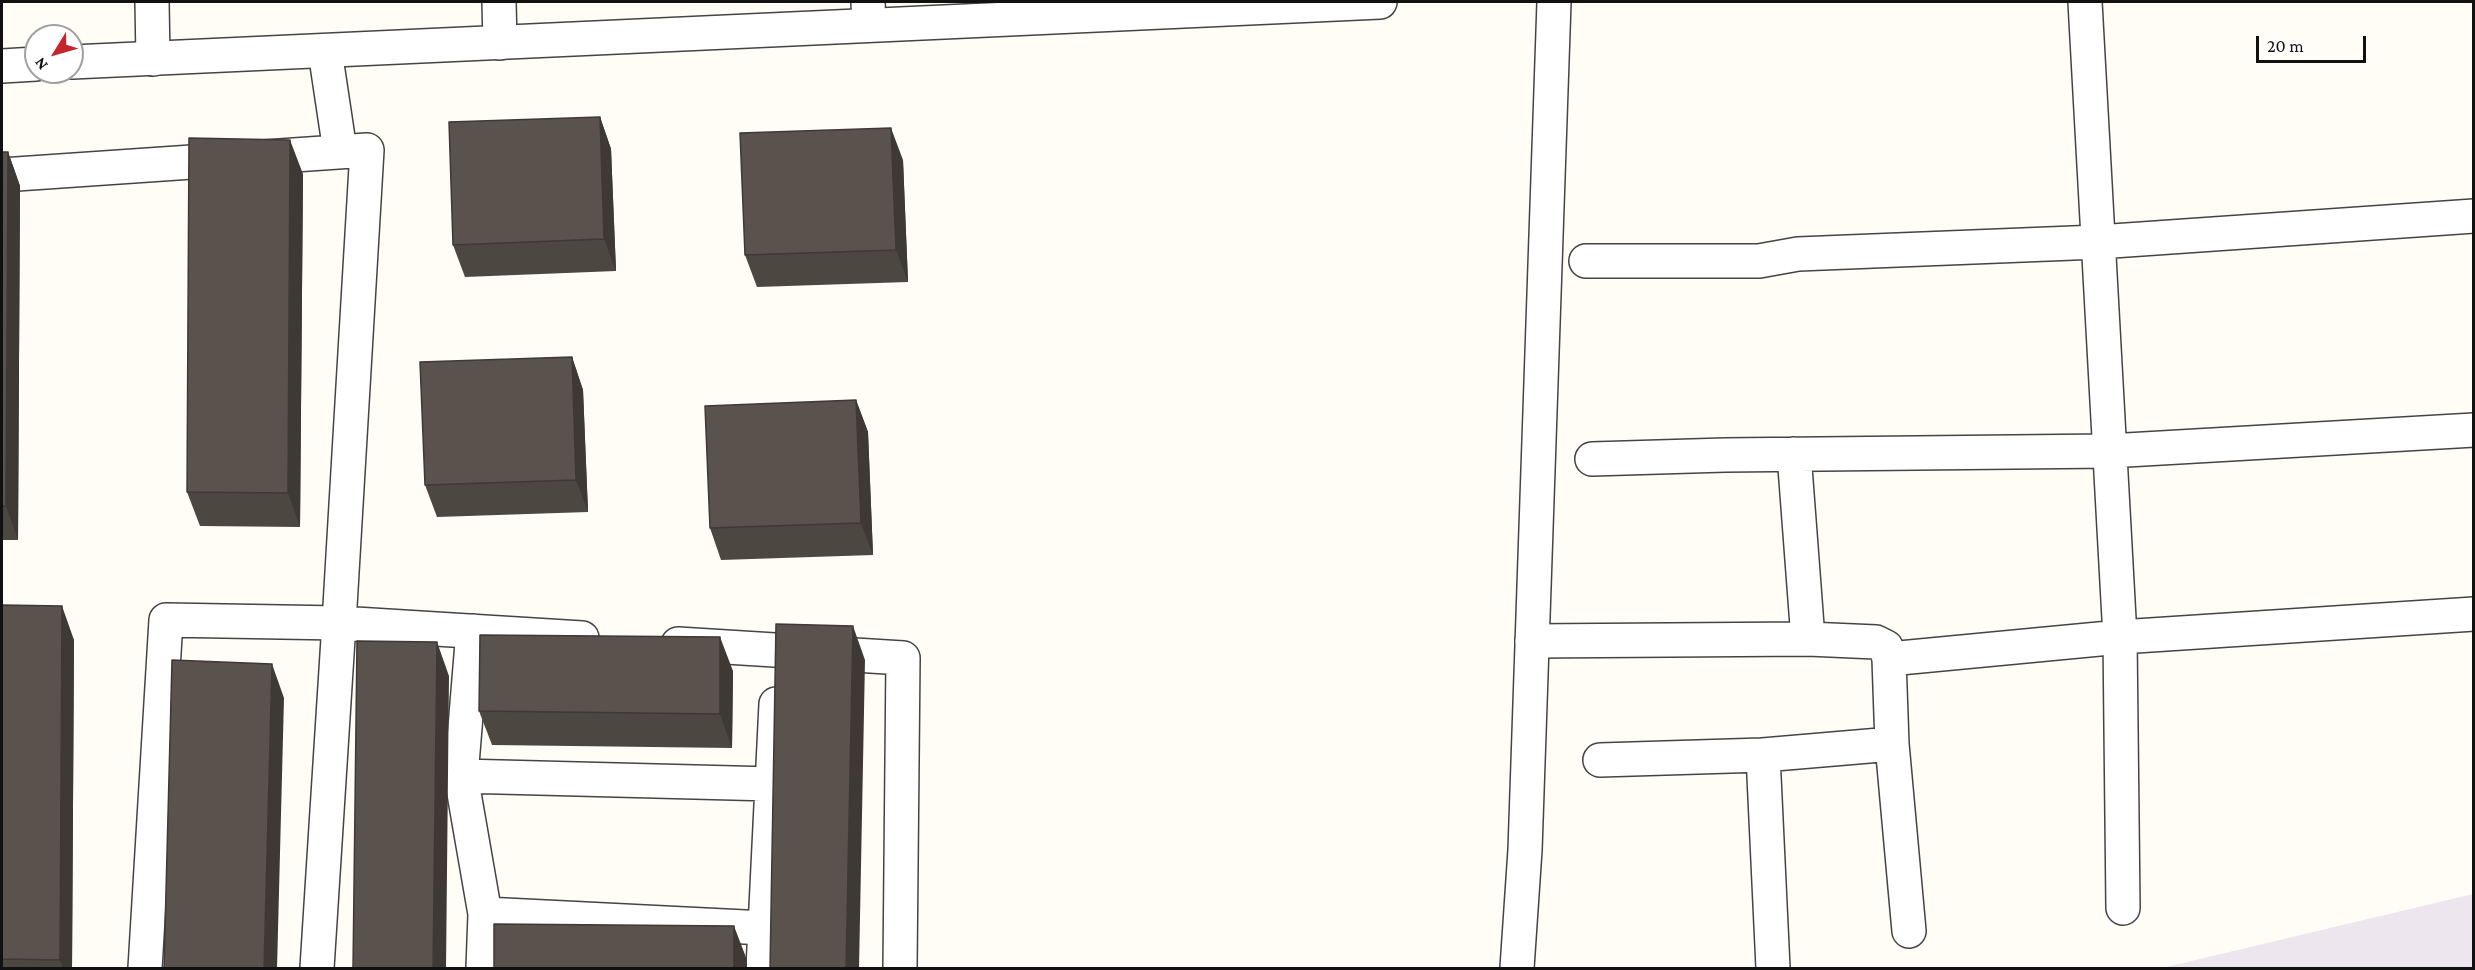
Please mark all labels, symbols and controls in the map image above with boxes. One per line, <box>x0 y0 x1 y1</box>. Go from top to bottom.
north arrow <box>24 24 84 84</box>
scale bar <box>2259 24 2368 62</box>
text: 20 m <box>2267 36 2304 56</box>
text: N <box>31 54 51 73</box>

